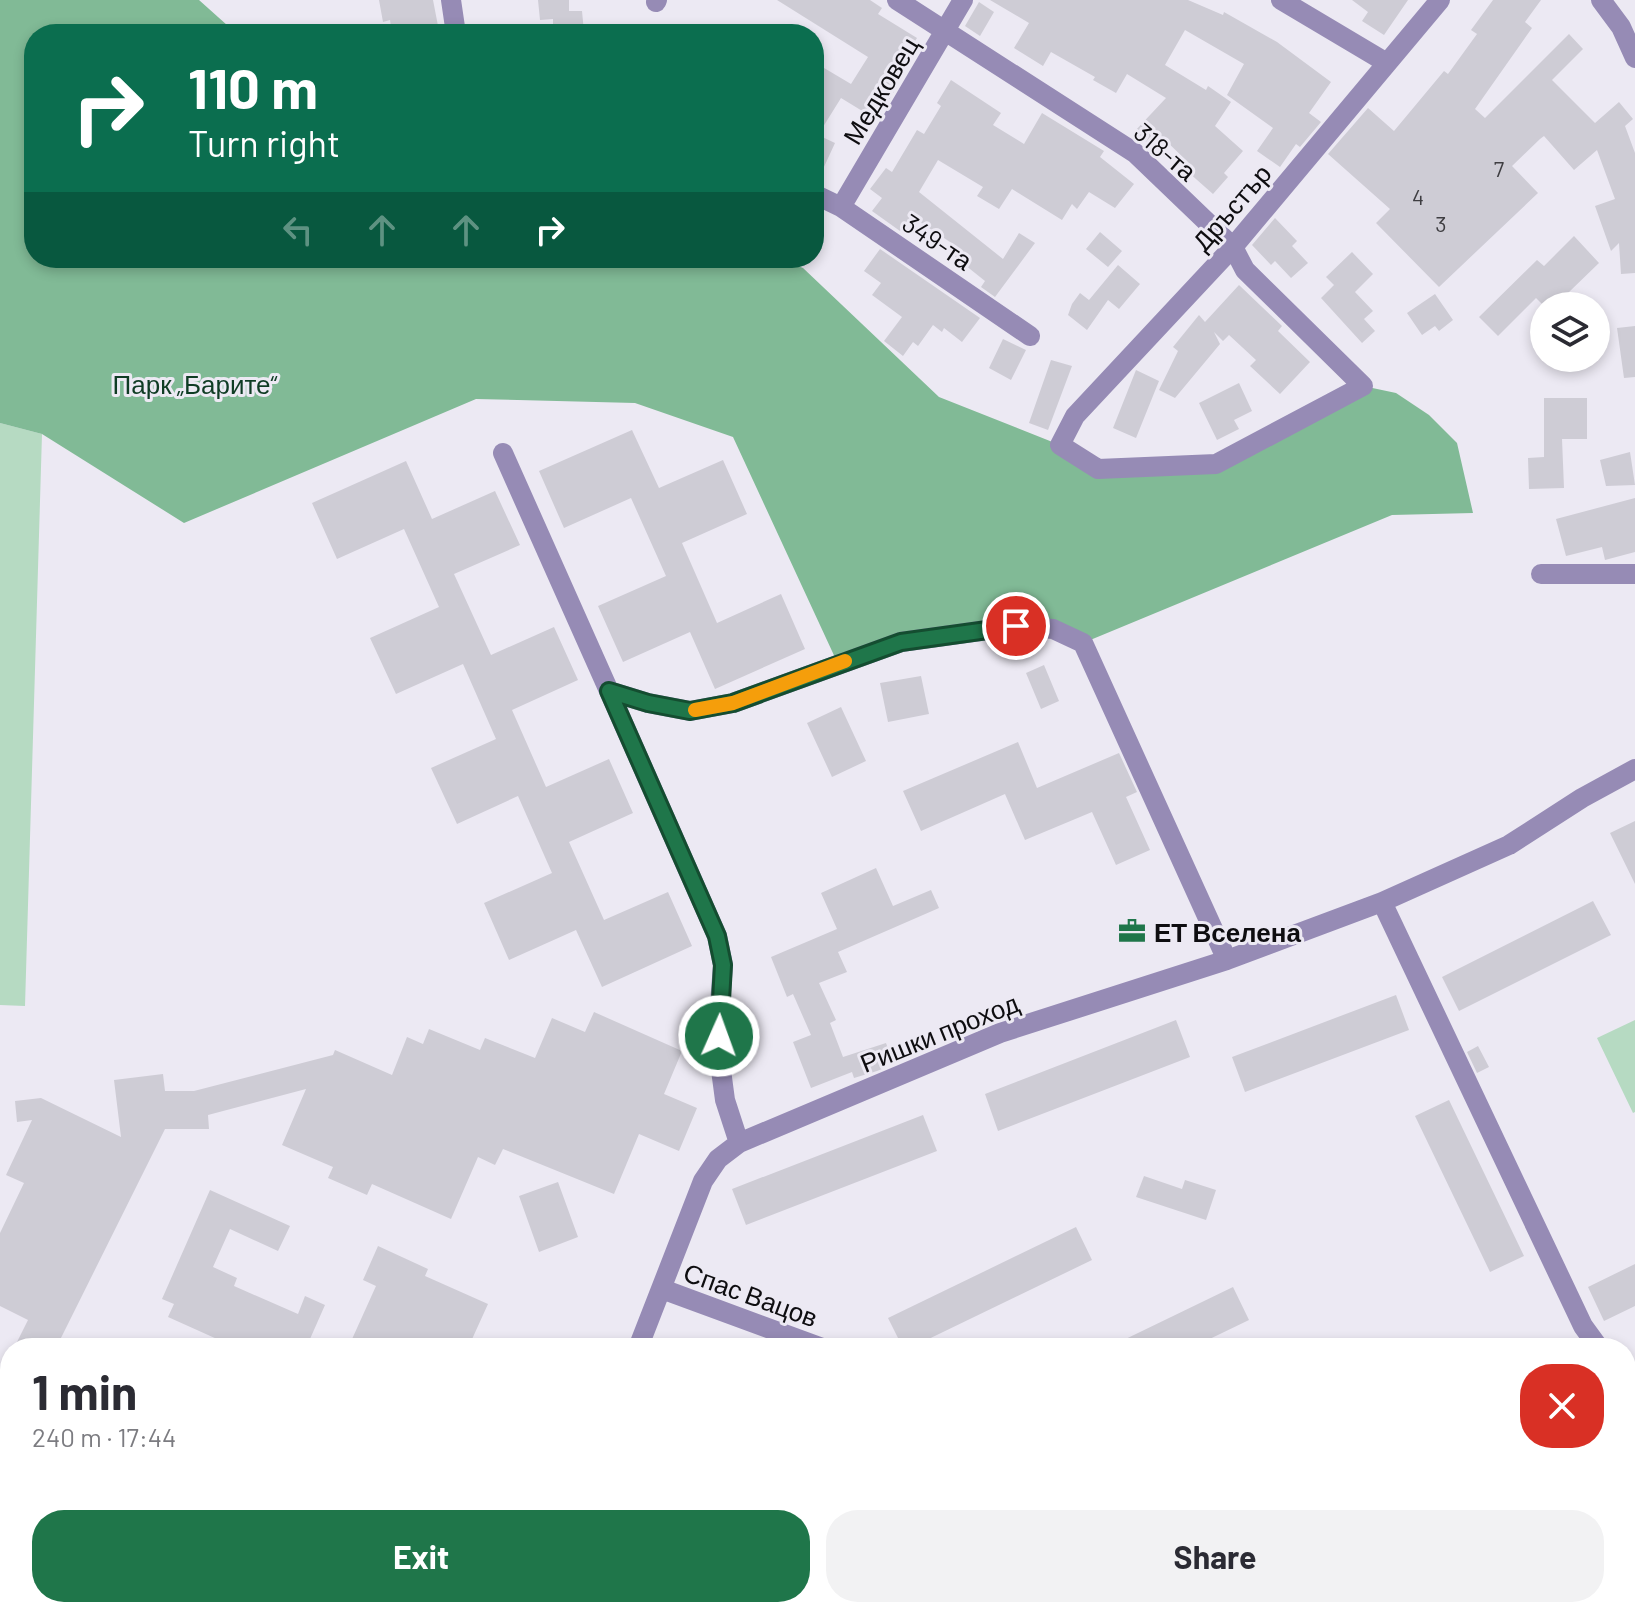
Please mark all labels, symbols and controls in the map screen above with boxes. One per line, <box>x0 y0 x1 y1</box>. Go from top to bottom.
street label: Медковец <box>836 30 924 149</box>
text: 110 m <box>188 53 318 120</box>
icon: right <box>56 56 160 160</box>
street label: 318-та <box>1129 116 1204 187</box>
text: Turn right <box>188 121 340 164</box>
house number: 7 <box>1494 155 1504 181</box>
street label: Дръстър <box>1185 158 1277 256</box>
house number: 4 <box>1412 183 1424 209</box>
street label: 349-та <box>897 206 979 276</box>
icon: left <box>276 208 320 252</box>
icon: ahead <box>360 208 404 252</box>
icon: ahead <box>444 208 488 252</box>
icon: right <box>528 208 572 252</box>
house number: 3 <box>1435 210 1447 236</box>
map controls <box>1530 292 1610 372</box>
button: layers <box>1530 292 1610 372</box>
park label: Парк „Барите“ <box>113 368 277 399</box>
pin <box>982 592 1050 660</box>
icon: arrive <box>994 604 1038 648</box>
office icon: ЕТ Вселена <box>1117 916 1147 946</box>
place label: ЕТ Вселена <box>1154 916 1301 947</box>
street label: Ришки проход <box>855 986 1023 1078</box>
position arrow <box>677 994 761 1078</box>
street label: Спас Вацов <box>680 1255 822 1333</box>
text: 1 min <box>32 1362 137 1420</box>
button: close <box>1520 1364 1604 1448</box>
text: 240 m · 17:44 <box>32 1421 176 1452</box>
button: Exit <box>32 1510 810 1602</box>
button: Share <box>826 1510 1604 1602</box>

